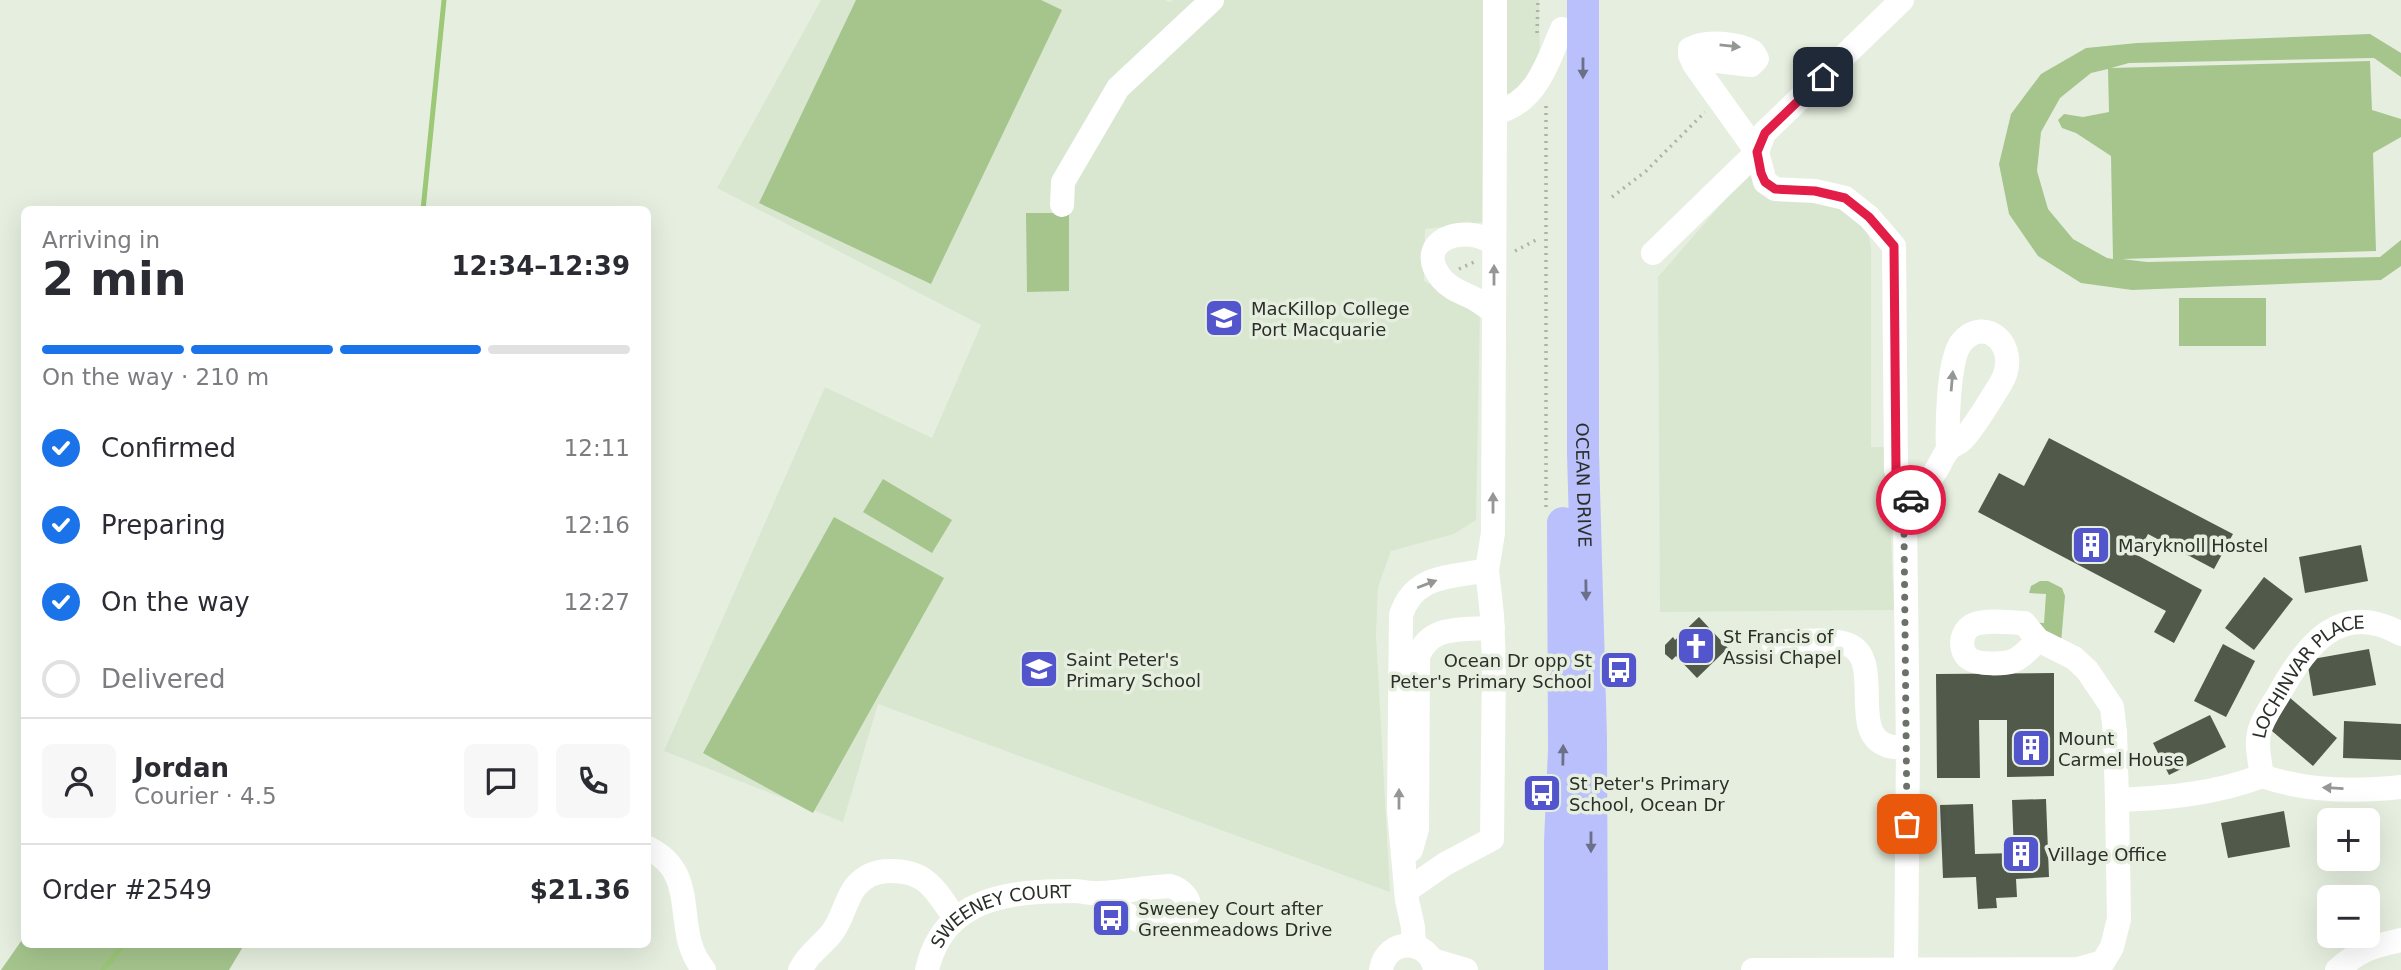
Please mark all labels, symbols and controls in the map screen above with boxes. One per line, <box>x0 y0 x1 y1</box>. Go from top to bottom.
one-way arrow <box>1719 41 1741 52</box>
pin <box>1793 47 1853 107</box>
one-way arrow <box>1577 57 1589 79</box>
icon: home <box>1804 58 1842 96</box>
text: Arriving in <box>42 227 160 253</box>
text: 12:34–12:39 <box>451 251 630 281</box>
text: 2 min <box>42 252 186 306</box>
one-way arrow <box>1488 264 1500 286</box>
school or university icon: MacKillop College Port Macquarie <box>1203 297 1245 339</box>
place label: MacKillop College Port Macquarie <box>1251 298 1410 340</box>
text: On the way · 210 m <box>42 364 269 390</box>
one-way arrow <box>1946 370 1957 392</box>
street label: OCEAN DRIVE <box>1572 422 1596 548</box>
icon: check <box>42 429 80 467</box>
text: Confirmed <box>101 433 236 463</box>
text: 12:11 <box>564 435 630 461</box>
courier <box>1876 465 1946 535</box>
icon: car <box>1892 481 1930 519</box>
one-way arrow <box>1487 492 1499 514</box>
icon: check <box>42 506 80 544</box>
text: Preparing <box>101 510 226 540</box>
text: 12:16 <box>564 512 630 538</box>
building icon: Maryknoll Hostel <box>2070 524 2112 566</box>
place label: Maryknoll Hostel <box>2118 535 2268 556</box>
one-way arrow <box>1417 579 1438 590</box>
one-way arrow <box>1580 579 1591 601</box>
icon: check <box>42 583 80 621</box>
text: On the way <box>101 587 250 617</box>
text: 12:27 <box>564 589 630 615</box>
street label: LOCHINVAR PLACE <box>2248 611 2365 740</box>
church icon: St Francis of Assisi Chapel <box>1675 625 1717 667</box>
place label: St Francis of Assisi Chapel <box>1723 626 1842 668</box>
school or university icon: Saint Peter's Primary School <box>1018 648 1060 690</box>
place label: Saint Peter's Primary School <box>1066 649 1201 691</box>
bus stop icon: Ocean Dr opp St Peter's Primary School <box>1598 649 1640 691</box>
place label: Ocean Dr opp St Peter's Primary School <box>1390 650 1592 692</box>
text: Delivered <box>101 664 225 694</box>
building icon: Mount Carmel House <box>2010 727 2052 769</box>
place label: Mount Carmel House <box>2058 728 2184 770</box>
button: person <box>42 744 116 818</box>
button: chat <box>464 744 538 818</box>
button: phone <box>556 744 630 818</box>
one-way arrow <box>1558 744 1569 766</box>
text: Jordan <box>134 753 229 783</box>
bus stop icon: St Peter's Primary School, Ocean Dr <box>1521 772 1563 814</box>
place label: St Peter's Primary School, Ocean Dr <box>1569 773 1730 815</box>
one-way arrow <box>2322 782 2344 793</box>
text: Courier · 4.5 <box>134 783 277 809</box>
one-way arrow <box>1393 788 1405 810</box>
pin <box>1877 794 1937 854</box>
icon: bag <box>1888 805 1926 843</box>
map controls <box>2317 808 2380 948</box>
button: + <box>2317 808 2380 871</box>
one-way arrow <box>1585 831 1597 853</box>
building icon: Village Office <box>2000 833 2042 875</box>
place label: Village Office <box>2048 844 2167 865</box>
text: Order #2549 <box>42 875 212 905</box>
text: $21.36 <box>530 875 630 905</box>
street label: SWEENEY COURT <box>926 880 1072 951</box>
button: − <box>2317 885 2380 948</box>
bus stop icon: Sweeney Court after Greenmeadows Drive <box>1090 897 1132 939</box>
place label: Sweeney Court after Greenmeadows Drive <box>1138 898 1332 940</box>

